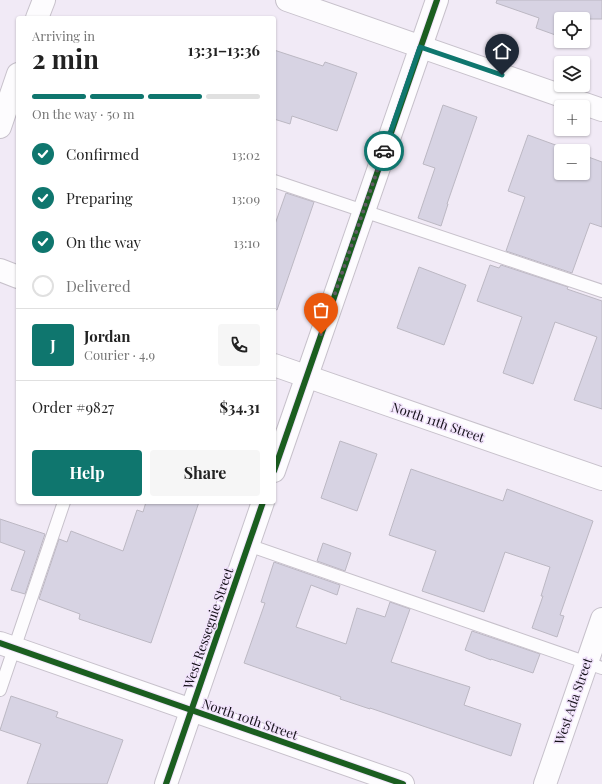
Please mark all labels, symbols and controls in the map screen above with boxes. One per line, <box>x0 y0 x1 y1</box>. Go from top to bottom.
map controls <box>554 12 590 180</box>
button: locate <box>554 12 590 48</box>
text: Arriving in <box>32 27 95 44</box>
pin <box>485 34 519 75</box>
text: 13:31–13:36 <box>188 40 260 60</box>
icon: home <box>491 40 513 62</box>
text: 2 min <box>32 41 99 76</box>
button: layers <box>554 56 590 92</box>
button: + <box>554 100 590 136</box>
text: On the way · 50 m <box>32 105 135 122</box>
courier <box>364 131 404 171</box>
icon: car <box>373 140 395 162</box>
icon: check <box>32 143 54 165</box>
text: Confirmed <box>66 144 139 164</box>
button: − <box>554 144 590 180</box>
text: 13:02 <box>232 146 260 163</box>
icon: check <box>32 187 54 209</box>
text: Preparing <box>66 188 133 208</box>
text: 13:09 <box>232 190 260 207</box>
icon: check <box>32 231 54 253</box>
text: On the way <box>66 232 141 252</box>
text: 13:10 <box>233 234 260 251</box>
text: Delivered <box>66 276 131 296</box>
pin <box>304 293 338 334</box>
icon: bag <box>310 299 332 321</box>
button: phone <box>218 324 260 366</box>
text: Jordan <box>84 326 130 346</box>
text: J <box>50 335 56 355</box>
text: Courier · 4.9 <box>84 346 155 363</box>
text: Order #9827 <box>32 397 114 417</box>
text: $34.31 <box>220 397 260 417</box>
street label: North 11th Street <box>389 398 487 446</box>
button: Help <box>32 450 142 496</box>
button: Share <box>150 450 260 496</box>
street label: West Resseguie Street <box>178 565 236 692</box>
street label: West Ada Street <box>549 655 595 747</box>
street label: North 10th Street <box>200 694 301 743</box>

